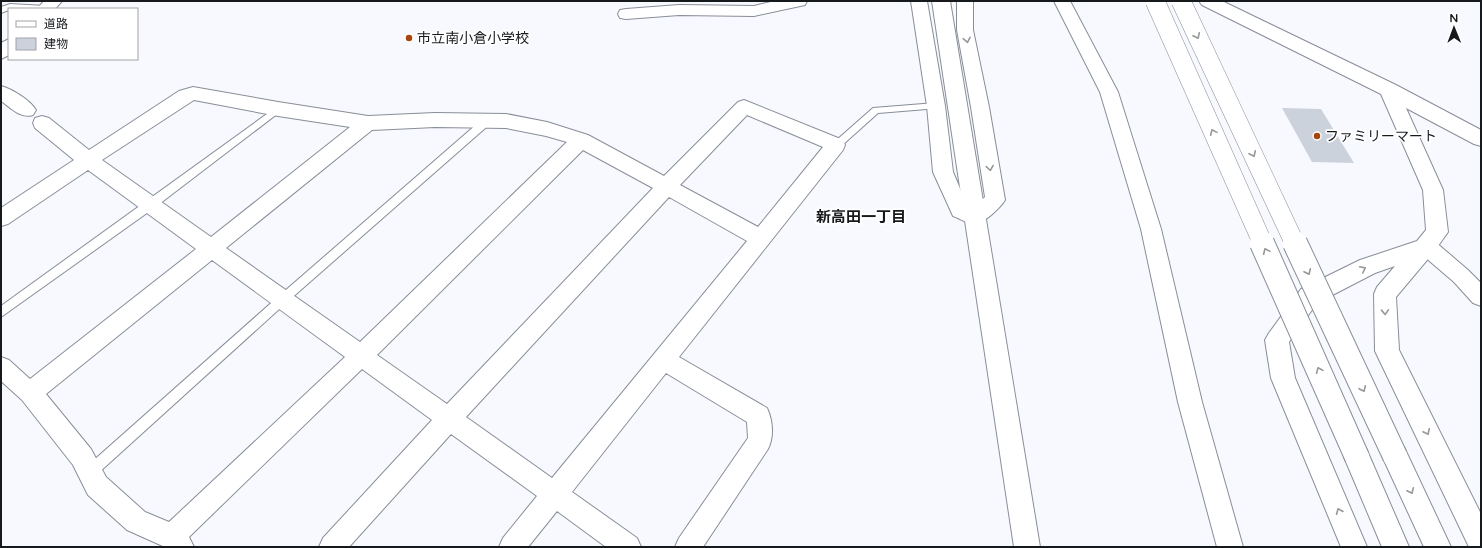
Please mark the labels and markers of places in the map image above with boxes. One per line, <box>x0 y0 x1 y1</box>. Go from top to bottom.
place label: 市立南小倉小学校 <box>417 30 529 47</box>
marker: 市立南小倉小学校 <box>404 33 414 43</box>
place label: ファミリーマート <box>1325 128 1437 145</box>
marker: ファミリーマート <box>1312 131 1322 141</box>

